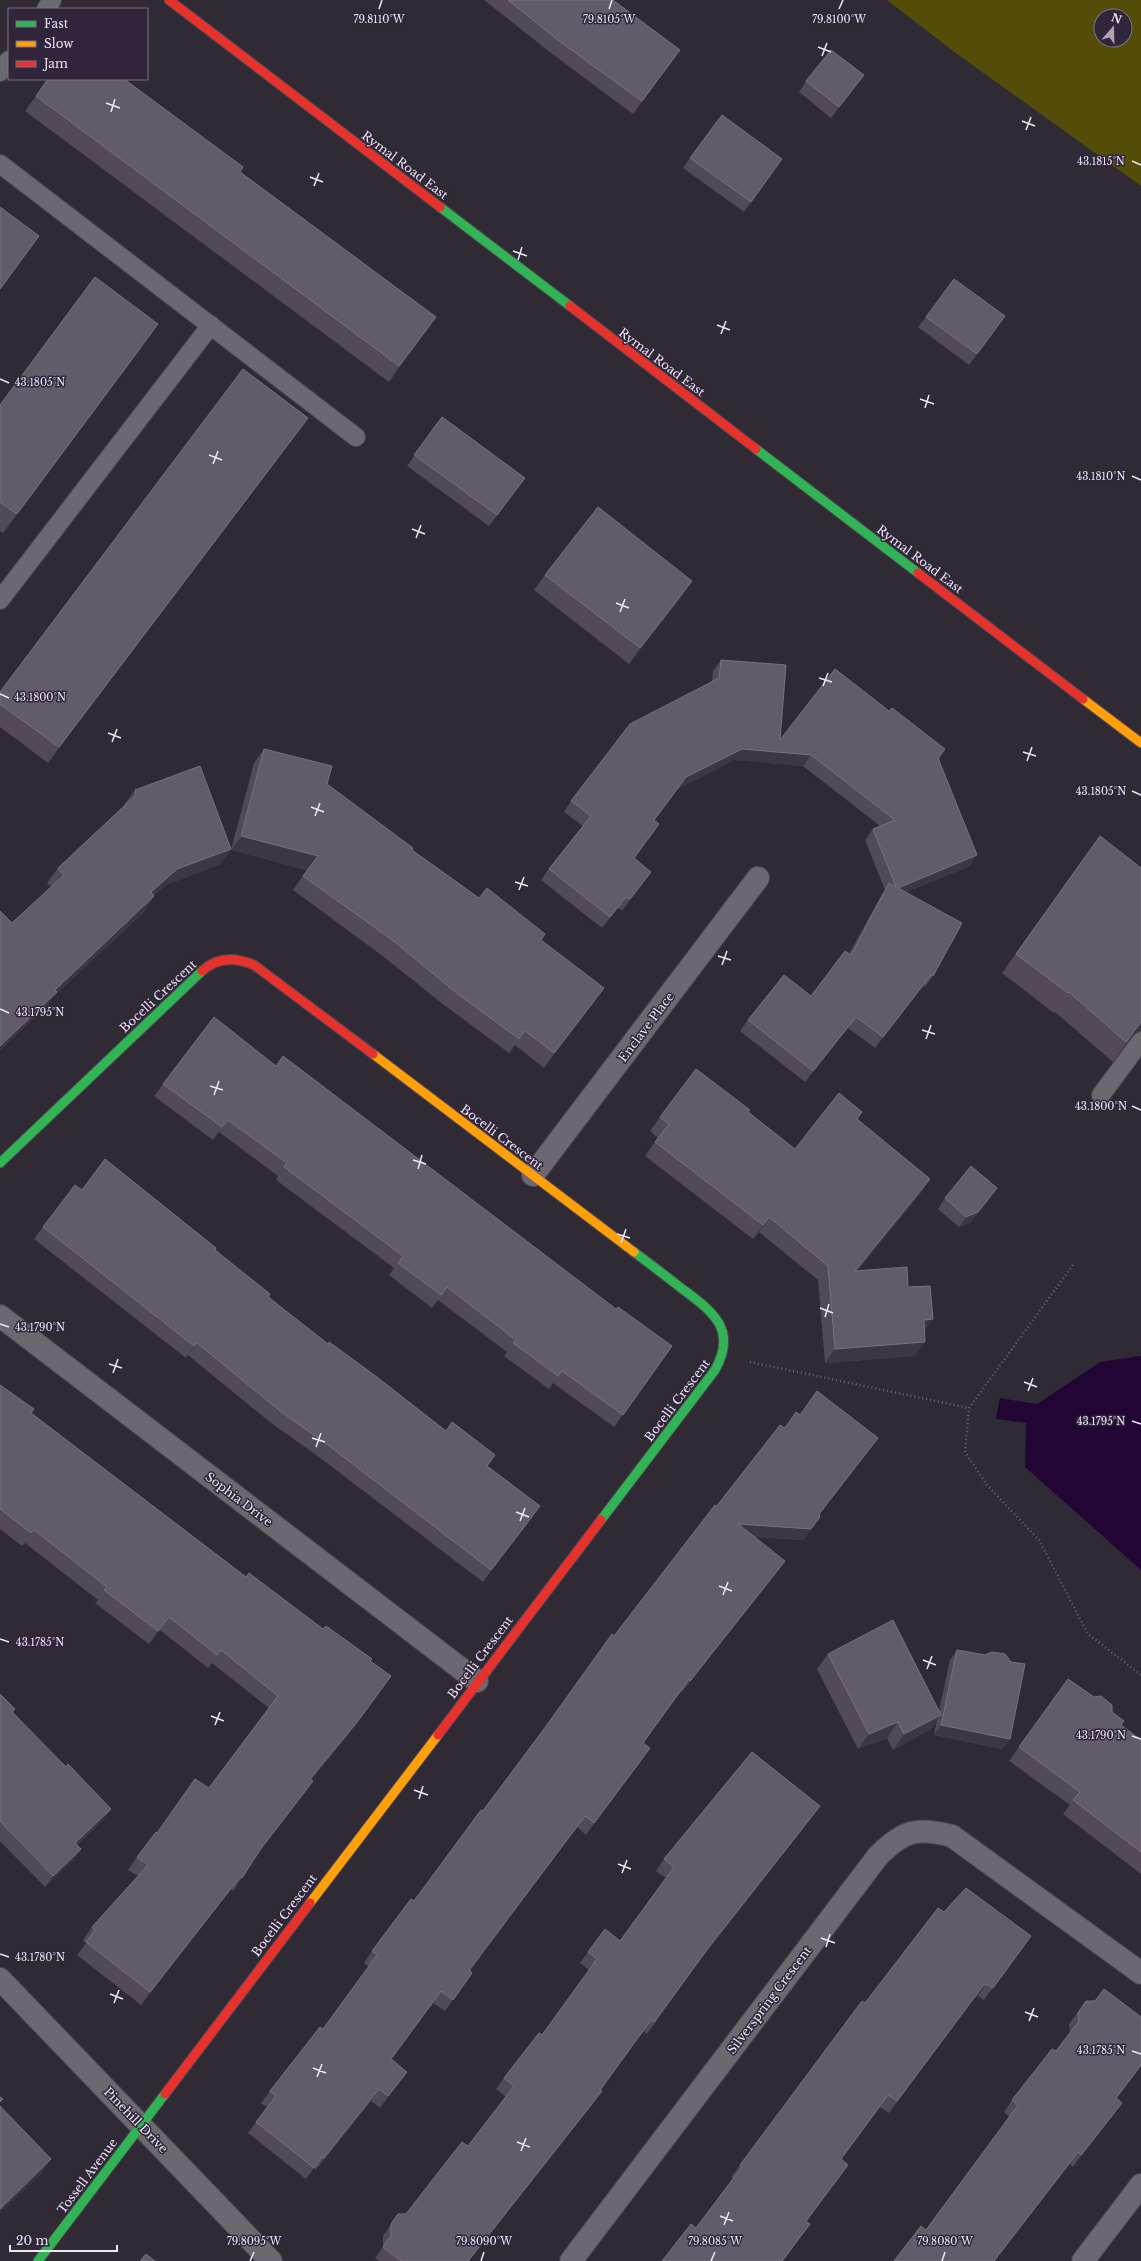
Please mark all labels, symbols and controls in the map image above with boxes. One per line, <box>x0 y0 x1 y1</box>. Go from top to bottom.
legend <box>8 8 148 80</box>
north arrow <box>1093 8 1133 48</box>
text: N <box>1109 10 1124 27</box>
text: 79.8110°W <box>353 13 405 26</box>
text: 79.8105°W <box>583 13 635 26</box>
text: 79.8100°W <box>812 13 866 26</box>
text: Fast <box>44 16 69 31</box>
text: Slow <box>44 36 74 51</box>
text: Jam <box>42 56 68 71</box>
street label: Rymal Road East <box>359 128 452 203</box>
text: 43.1815°N <box>1077 155 1125 168</box>
street label: Rymal Road East <box>616 325 709 400</box>
text: 43.1805°N <box>15 376 65 389</box>
text: 43.1810°N <box>1076 470 1126 483</box>
street label: Rymal Road East <box>874 522 967 597</box>
text: 43.1800°N <box>14 691 66 704</box>
text: 43.1805°N <box>1076 785 1126 798</box>
street label: Bocelli Crescent <box>117 956 200 1035</box>
street label: Enclave Place <box>615 989 677 1065</box>
text: 43.1795°N <box>16 1006 64 1019</box>
text: 43.1800°N <box>1075 1100 1127 1113</box>
street label: Bocelli Crescent <box>458 1101 547 1173</box>
text: 43.1790°N <box>15 1321 65 1334</box>
street label: Bocelli Crescent <box>641 1355 713 1444</box>
text: 43.1795°N <box>1077 1415 1125 1428</box>
street label: Sophia Drive <box>202 1469 276 1529</box>
street label: Bocelli Crescent <box>444 1612 516 1701</box>
text: 43.1785°N <box>16 1636 64 1649</box>
text: 43.1790°N <box>1076 1729 1126 1742</box>
street label: Bocelli Crescent <box>248 1870 320 1959</box>
street label: Silverspring Crescent <box>724 1943 815 2057</box>
text: 43.1780°N <box>15 1951 65 1964</box>
text: 43.1785°N <box>1077 2044 1125 2057</box>
street label: Pinehill Drive <box>101 2084 171 2156</box>
street label: Tossell Avenue <box>54 2135 120 2217</box>
scale bar <box>10 2227 117 2253</box>
text: 20 m <box>16 2233 48 2248</box>
text: 79.8095°W <box>227 2235 281 2248</box>
text: 79.8090°W <box>456 2235 512 2248</box>
text: 79.8085°W <box>688 2235 742 2248</box>
text: 79.8080°W <box>917 2235 973 2248</box>

